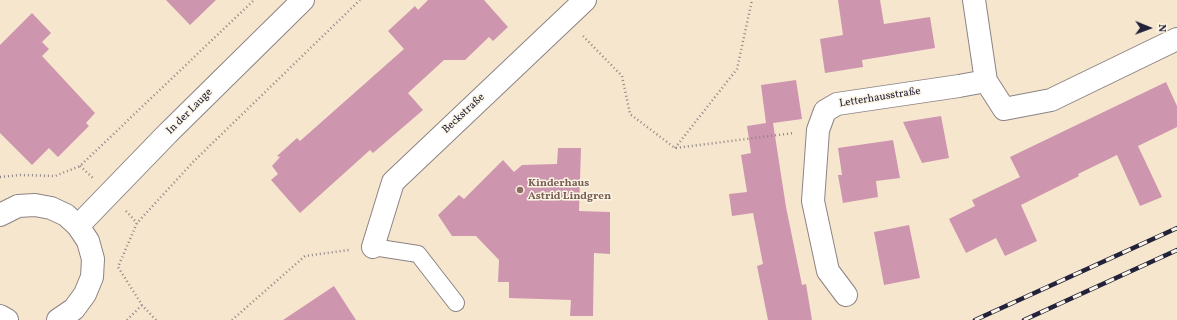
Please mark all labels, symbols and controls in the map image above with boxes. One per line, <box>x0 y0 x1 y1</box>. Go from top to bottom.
north arrow <box>1129 8 1169 48</box>
text: N <box>1154 24 1169 32</box>
street label: Letterhausstraße <box>838 85 922 111</box>
street label: In der Lauge <box>164 86 216 138</box>
street label: Beckstraße <box>440 91 488 137</box>
place label: Kinderhaus Astrid Lindgren <box>528 177 611 203</box>
marker: Kinderhaus Astrid Lindgren <box>515 185 525 195</box>

